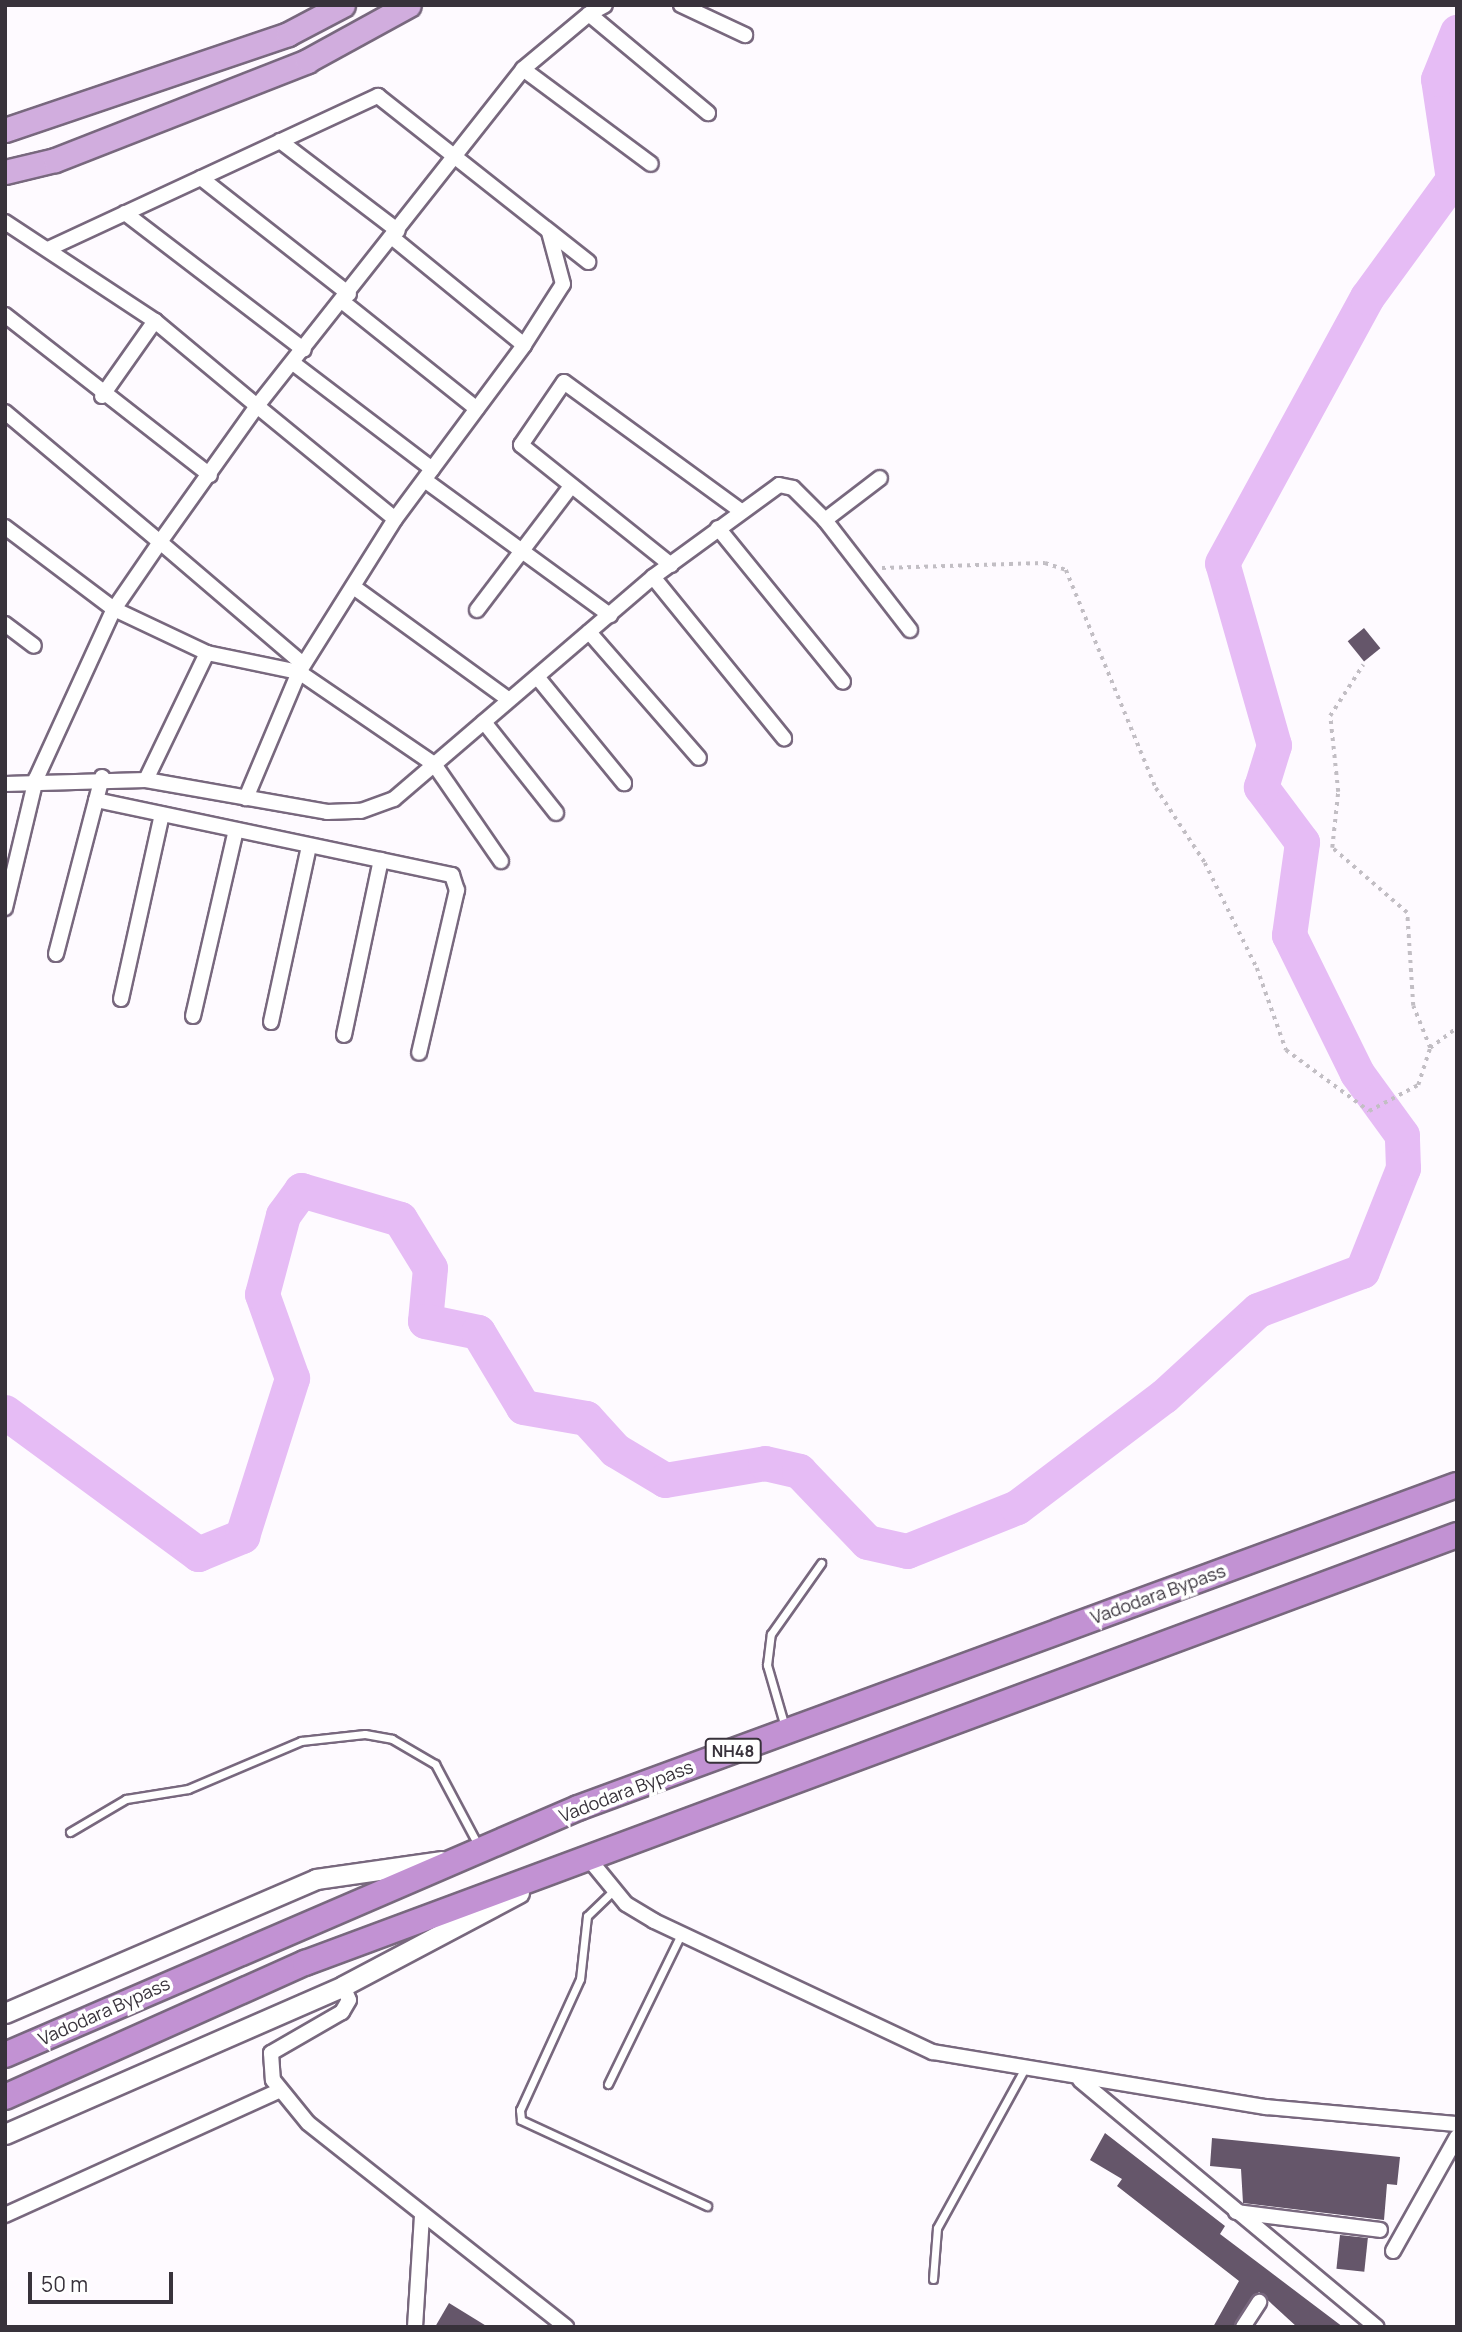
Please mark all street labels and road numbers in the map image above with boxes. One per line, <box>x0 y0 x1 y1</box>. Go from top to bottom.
street label: Vadodara Bypass <box>1088 1560 1228 1628</box>
road number: NH48 <box>703 1738 763 1764</box>
street label: Vadodara Bypass <box>556 1756 696 1826</box>
street label: Vadodara Bypass <box>35 1972 173 2050</box>

